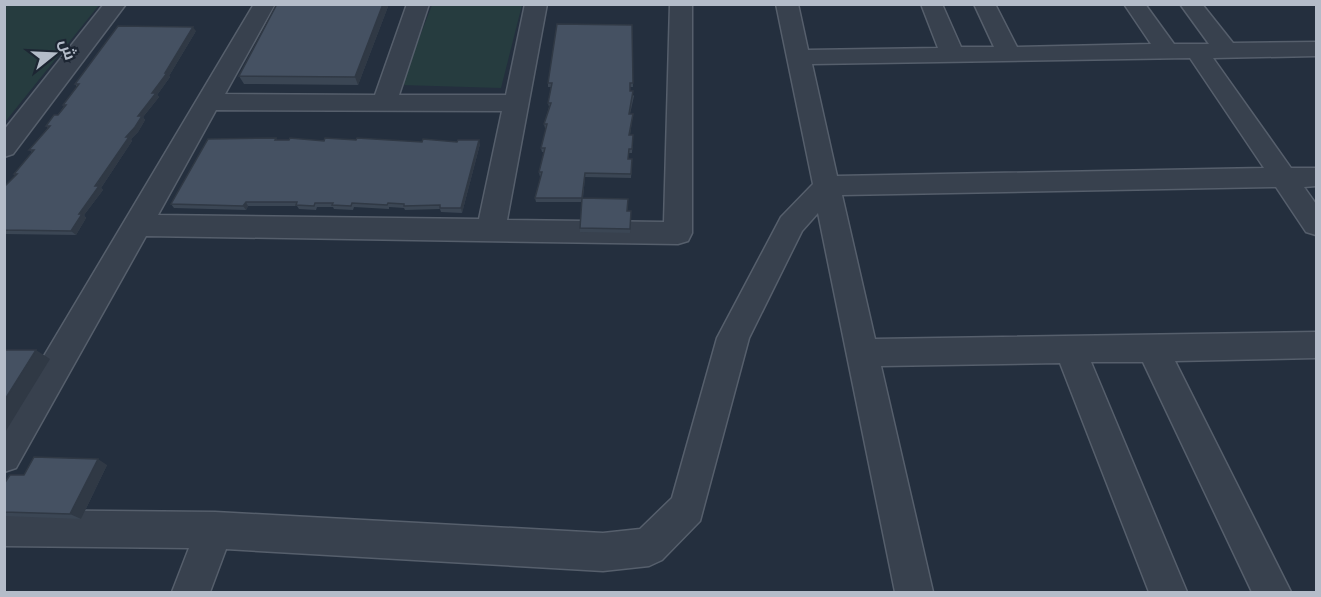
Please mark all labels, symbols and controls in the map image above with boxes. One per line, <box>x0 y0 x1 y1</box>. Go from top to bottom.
north arrow <box>24 24 84 84</box>
text: ش <box>55 37 80 63</box>

